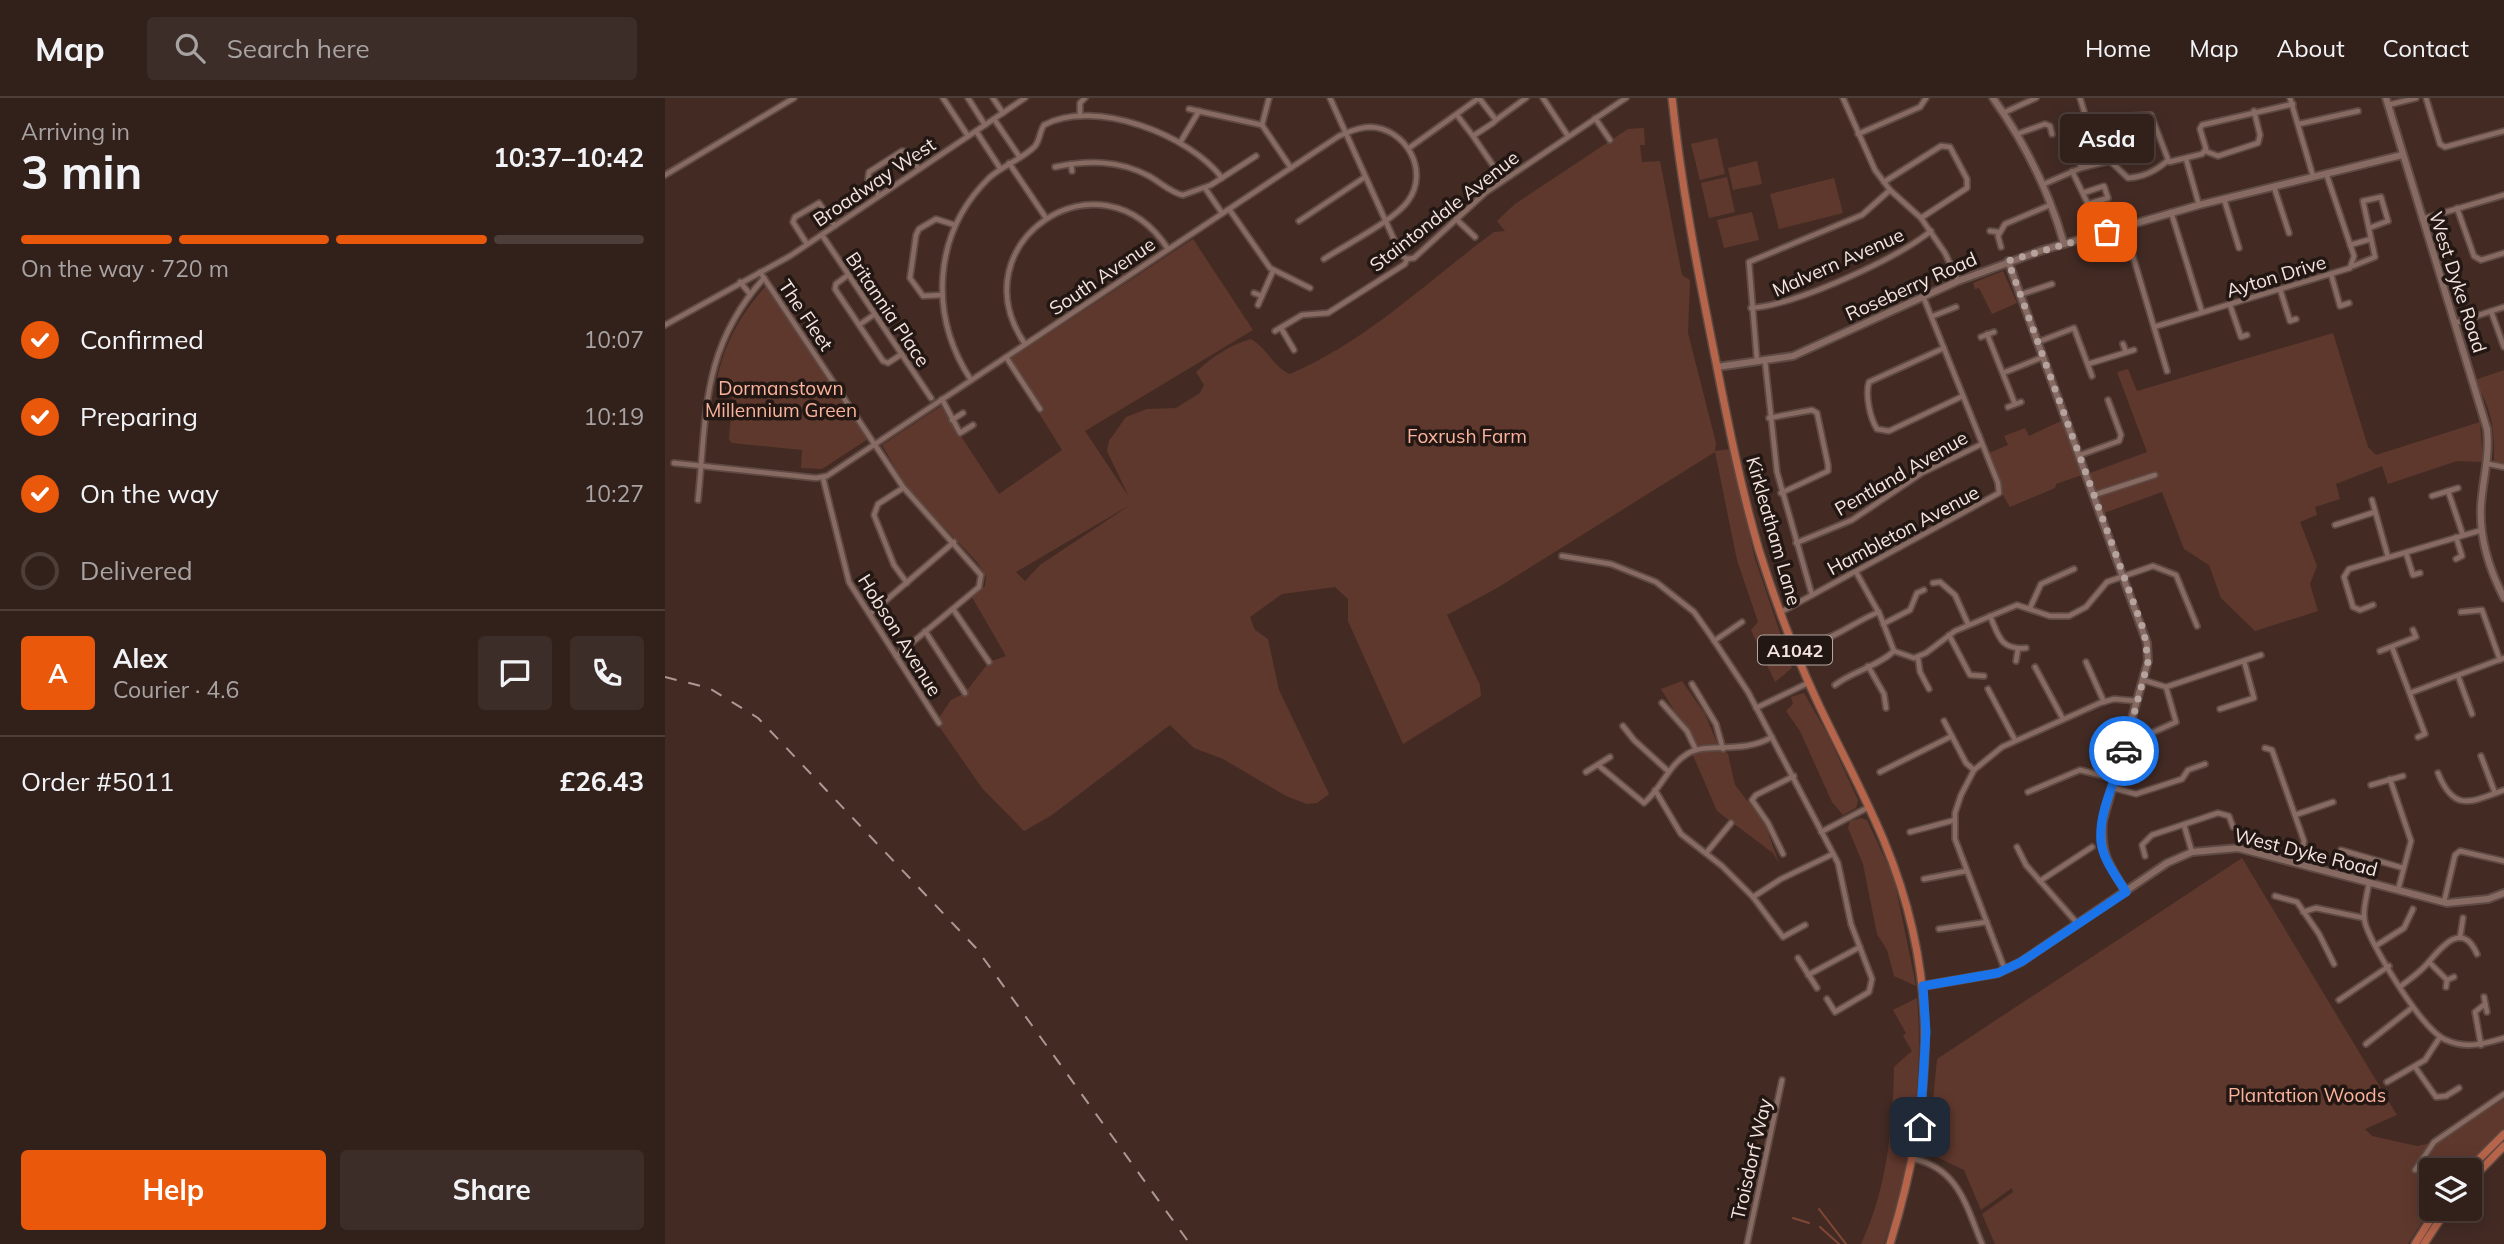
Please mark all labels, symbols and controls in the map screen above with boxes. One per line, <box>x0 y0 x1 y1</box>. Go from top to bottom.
search box <box>147 17 637 80</box>
text: Map <box>35 28 105 69</box>
icon: search <box>171 29 209 67</box>
text: Search here <box>227 32 370 65</box>
text: Home <box>2085 33 2151 63</box>
text: Map <box>2189 33 2239 63</box>
text: About <box>2277 33 2345 63</box>
text: Contact <box>2383 33 2469 63</box>
callout: Asda <box>2060 113 2154 162</box>
text: Arriving in <box>21 117 130 146</box>
text: Asda <box>2078 124 2136 153</box>
street label: Broadway West <box>808 132 940 232</box>
text: 10:37–10:42 <box>493 141 644 174</box>
text: 3 min <box>21 143 142 201</box>
street label: Staintondale Avenue <box>1365 145 1523 277</box>
pin <box>2077 202 2137 262</box>
street label: West Dyke Road <box>2424 208 2492 356</box>
icon: bag <box>2088 213 2126 251</box>
street label: Malvern Avenue <box>1768 222 1908 302</box>
street label: South Avenue <box>1044 232 1160 320</box>
street label: Roseberry Road <box>1842 246 1980 326</box>
street label: Britannia Place <box>841 247 935 371</box>
street label: Ayton Drive <box>2223 249 2329 303</box>
text: On the way · 720 m <box>21 254 229 283</box>
street label: The Fleet <box>774 275 839 355</box>
icon: check <box>21 321 59 359</box>
text: Confirmed <box>80 323 204 356</box>
text: 10:07 <box>584 325 644 354</box>
park label: Dormanstown Millennium Green <box>705 376 857 422</box>
icon: check <box>21 398 59 436</box>
text: Preparing <box>80 400 198 433</box>
text: 10:19 <box>584 402 644 431</box>
park label: Foxrush Farm <box>1407 424 1527 448</box>
street label: Pentland Avenue <box>1830 425 1972 521</box>
street label: Kirkleatham Lane <box>1741 454 1807 608</box>
icon: check <box>21 475 59 513</box>
text: On the way <box>80 477 219 510</box>
text: 10:27 <box>584 479 644 508</box>
street label: Hambleton Avenue <box>1823 480 1983 580</box>
text: Delivered <box>80 554 193 587</box>
street label: Hobson Avenue <box>853 570 947 700</box>
button: chat <box>478 636 552 710</box>
button: phone <box>570 636 644 710</box>
road number: A1042 <box>1758 636 1832 664</box>
text: Alex <box>113 642 168 675</box>
text: A <box>48 657 68 690</box>
text: Courier · 4.6 <box>113 675 239 704</box>
courier <box>2089 716 2159 786</box>
icon: car <box>2105 732 2143 770</box>
text: Order #5011 <box>21 765 174 798</box>
text: £26.43 <box>560 765 644 798</box>
street label: West Dyke Road <box>2232 823 2380 881</box>
park label: Plantation Woods <box>2228 1083 2386 1107</box>
street label: Troisdorf Way <box>1725 1096 1777 1222</box>
pin <box>1890 1097 1950 1157</box>
icon: home <box>1901 1108 1939 1146</box>
button: Help <box>21 1150 326 1230</box>
button: Share <box>340 1150 644 1230</box>
map controls <box>2419 1158 2482 1221</box>
button: layers <box>2419 1158 2482 1221</box>

